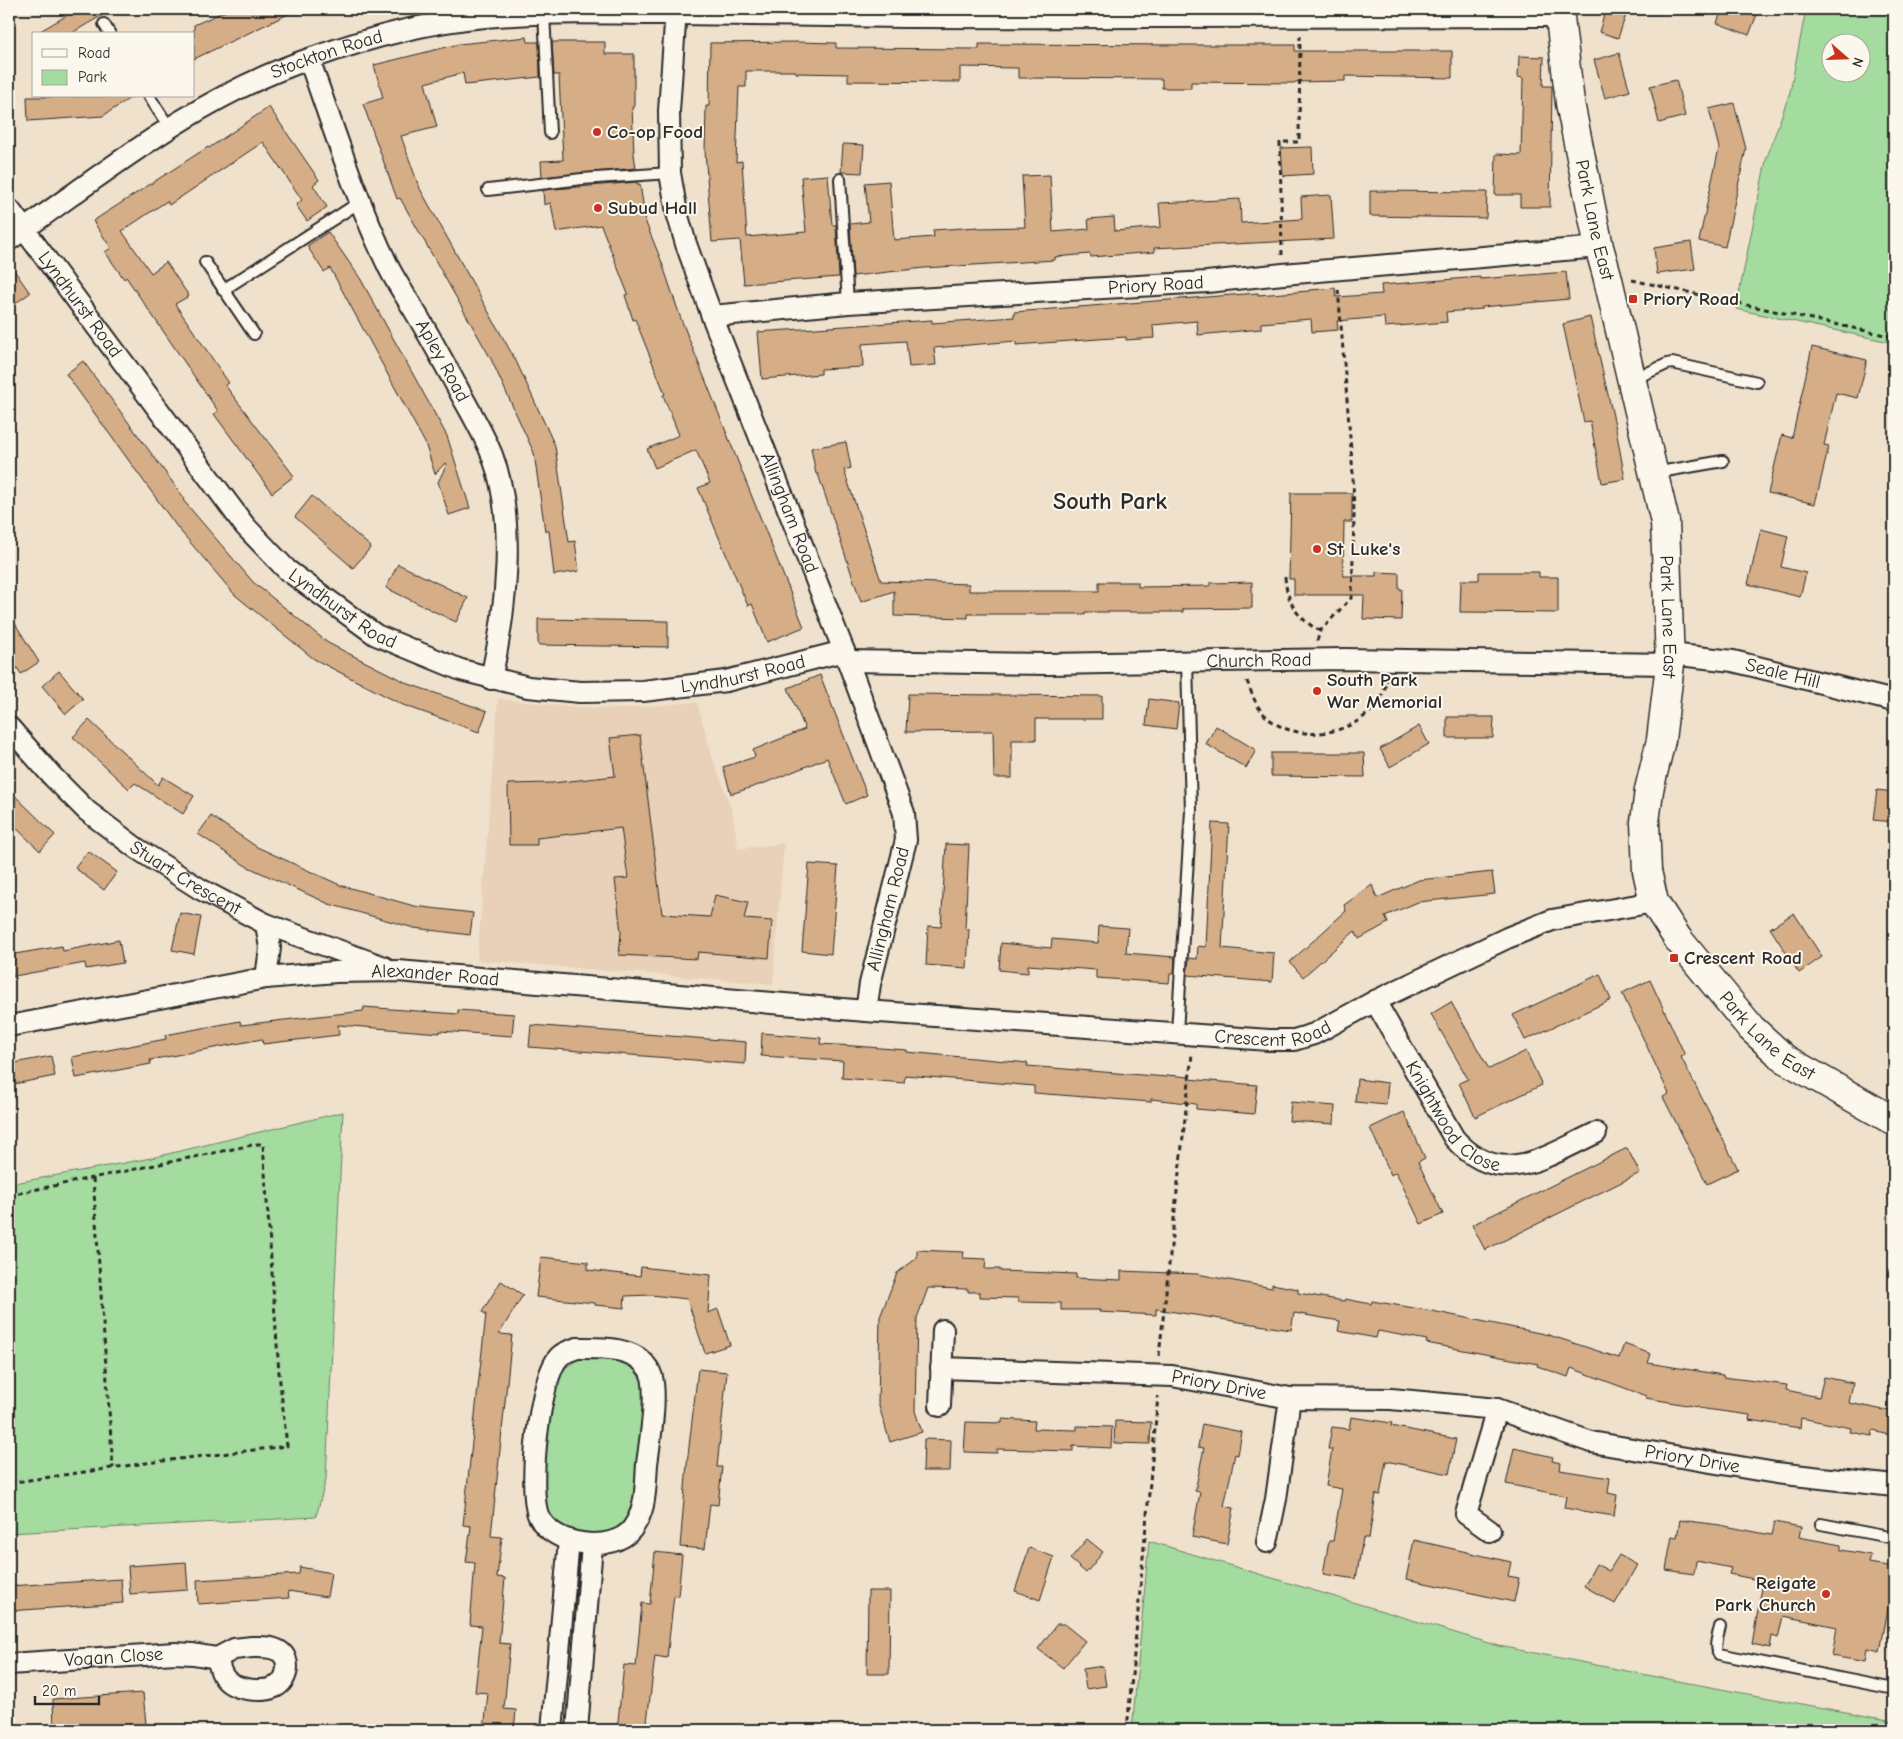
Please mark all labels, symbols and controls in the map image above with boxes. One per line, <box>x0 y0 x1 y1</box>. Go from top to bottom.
street label: Stockton Road <box>267 25 385 84</box>
legend <box>32 32 195 98</box>
north arrow <box>1820 32 1870 82</box>
text: Road <box>78 44 110 62</box>
text: N <box>1848 55 1867 69</box>
text: Park <box>78 68 107 86</box>
place label: Co-op Food <box>607 121 703 143</box>
marker: Co-op Food <box>591 126 603 138</box>
street label: Park Lane East <box>1571 158 1619 283</box>
place label: Subud Hall <box>608 197 697 219</box>
marker: Subud Hall <box>592 202 604 214</box>
street label: Lyndhurst Road <box>33 247 127 362</box>
street label: Priory Road <box>1107 271 1204 299</box>
place label: Priory Road <box>1643 288 1739 310</box>
marker: Priory Road <box>1627 293 1639 305</box>
street label: Apley Road <box>411 315 474 406</box>
street label: Allingham Road <box>756 449 823 576</box>
district label: South Park <box>1053 487 1167 515</box>
place label: St Luke's <box>1327 538 1400 560</box>
marker: St Luke's <box>1311 543 1323 555</box>
street label: Park Lane East <box>1655 555 1681 680</box>
street label: Lyndhurst Road <box>284 564 400 653</box>
street label: Church Road <box>1206 649 1312 672</box>
street label: Lyndhurst Road <box>679 650 807 697</box>
street label: Seale Hill <box>1743 654 1823 693</box>
place label: South Park War Memorial <box>1327 669 1442 713</box>
marker: South Park War Memorial <box>1311 685 1323 697</box>
street label: Stuart Crescent <box>126 836 245 920</box>
street label: Allingham Road <box>862 845 914 973</box>
place label: Crescent Road <box>1684 947 1802 969</box>
marker: Crescent Road <box>1668 952 1680 964</box>
street label: Alexander Road <box>371 960 500 991</box>
street label: Park Lane East <box>1715 987 1819 1085</box>
street label: Crescent Road <box>1214 1016 1335 1051</box>
street label: Knightwood Close <box>1401 1057 1502 1176</box>
street label: Priory Drive <box>1170 1365 1268 1404</box>
street label: Priory Drive <box>1643 1440 1741 1478</box>
place label: Reigate Park Church <box>1715 1572 1816 1616</box>
marker: Reigate Park Church <box>1820 1588 1832 1600</box>
street label: Vogan Close <box>64 1643 164 1671</box>
scale bar <box>35 1674 99 1706</box>
text: 20 m <box>42 1682 76 1700</box>

